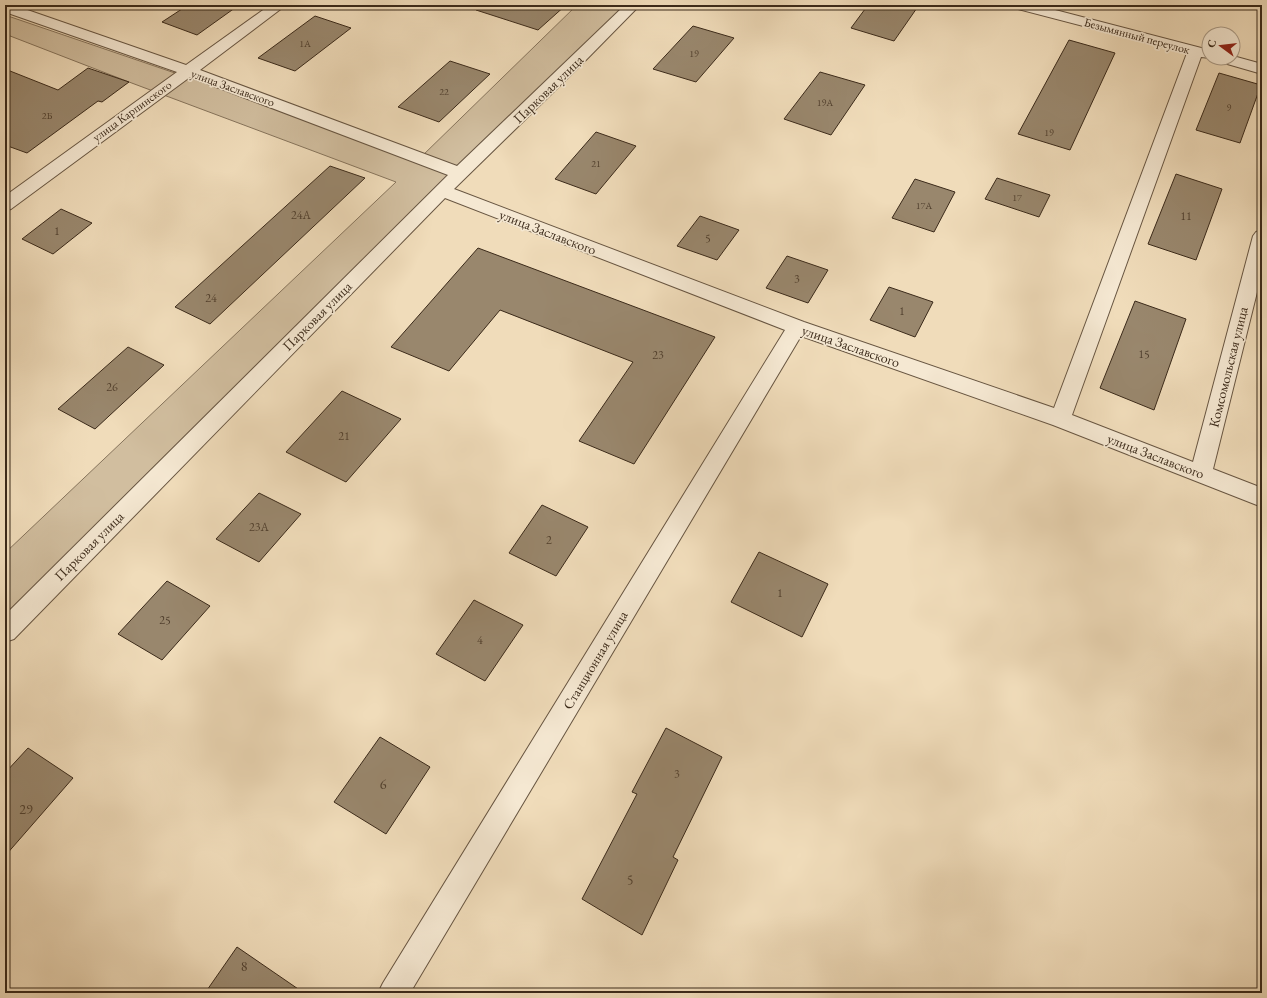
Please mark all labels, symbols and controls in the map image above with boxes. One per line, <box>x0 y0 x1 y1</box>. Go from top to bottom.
street label: Безымянный переулок <box>1082 14 1192 58</box>
north arrow <box>1201 26 1241 66</box>
house number: 1А <box>299 37 311 50</box>
text: С <box>1204 38 1219 49</box>
house number: 19 <box>689 47 699 60</box>
street label: Парковая улица <box>509 51 587 127</box>
street label: улица Заславского <box>189 65 277 111</box>
street label: улица Карпинского <box>89 77 175 145</box>
house number: 22 <box>439 85 449 98</box>
house number: 19А <box>817 96 833 109</box>
house number: 9 <box>1227 101 1232 114</box>
house number: 2Б <box>42 109 52 122</box>
house number: 19 <box>1044 126 1054 139</box>
house number: 21 <box>591 157 601 170</box>
house number: 17 <box>1012 191 1022 204</box>
house number: 17А <box>916 199 932 212</box>
street label: улица Заславского <box>497 205 599 259</box>
house number: 24А <box>291 207 312 223</box>
house number: 11 <box>1180 208 1192 224</box>
house number: 1 <box>54 223 60 239</box>
house number: 5 <box>705 230 711 246</box>
house number: 3 <box>794 271 800 287</box>
street label: Парковая улица <box>278 277 356 355</box>
house number: 24 <box>205 290 217 306</box>
house number: 1 <box>899 303 905 319</box>
street label: Комсомольская улица <box>1204 304 1252 429</box>
street label: улица Заславского <box>800 321 902 371</box>
house number: 15 <box>1138 346 1150 362</box>
house number: 23 <box>652 347 664 363</box>
house number: 26 <box>106 379 118 395</box>
house number: 21 <box>338 428 350 444</box>
street label: улица Заславского <box>1105 429 1207 483</box>
street label: Парковая улица <box>50 507 128 585</box>
house number: 23А <box>249 519 270 535</box>
house number: 2 <box>546 532 552 548</box>
house number: 1 <box>777 585 783 601</box>
street label: Станционная улица <box>558 607 632 713</box>
house number: 25 <box>159 612 171 628</box>
house number: 4 <box>477 632 483 648</box>
house number: 3 <box>674 766 680 782</box>
house number: 6 <box>380 775 387 793</box>
house number: 29 <box>19 800 33 818</box>
house number: 5 <box>627 871 633 889</box>
house number: 8 <box>241 957 248 975</box>

